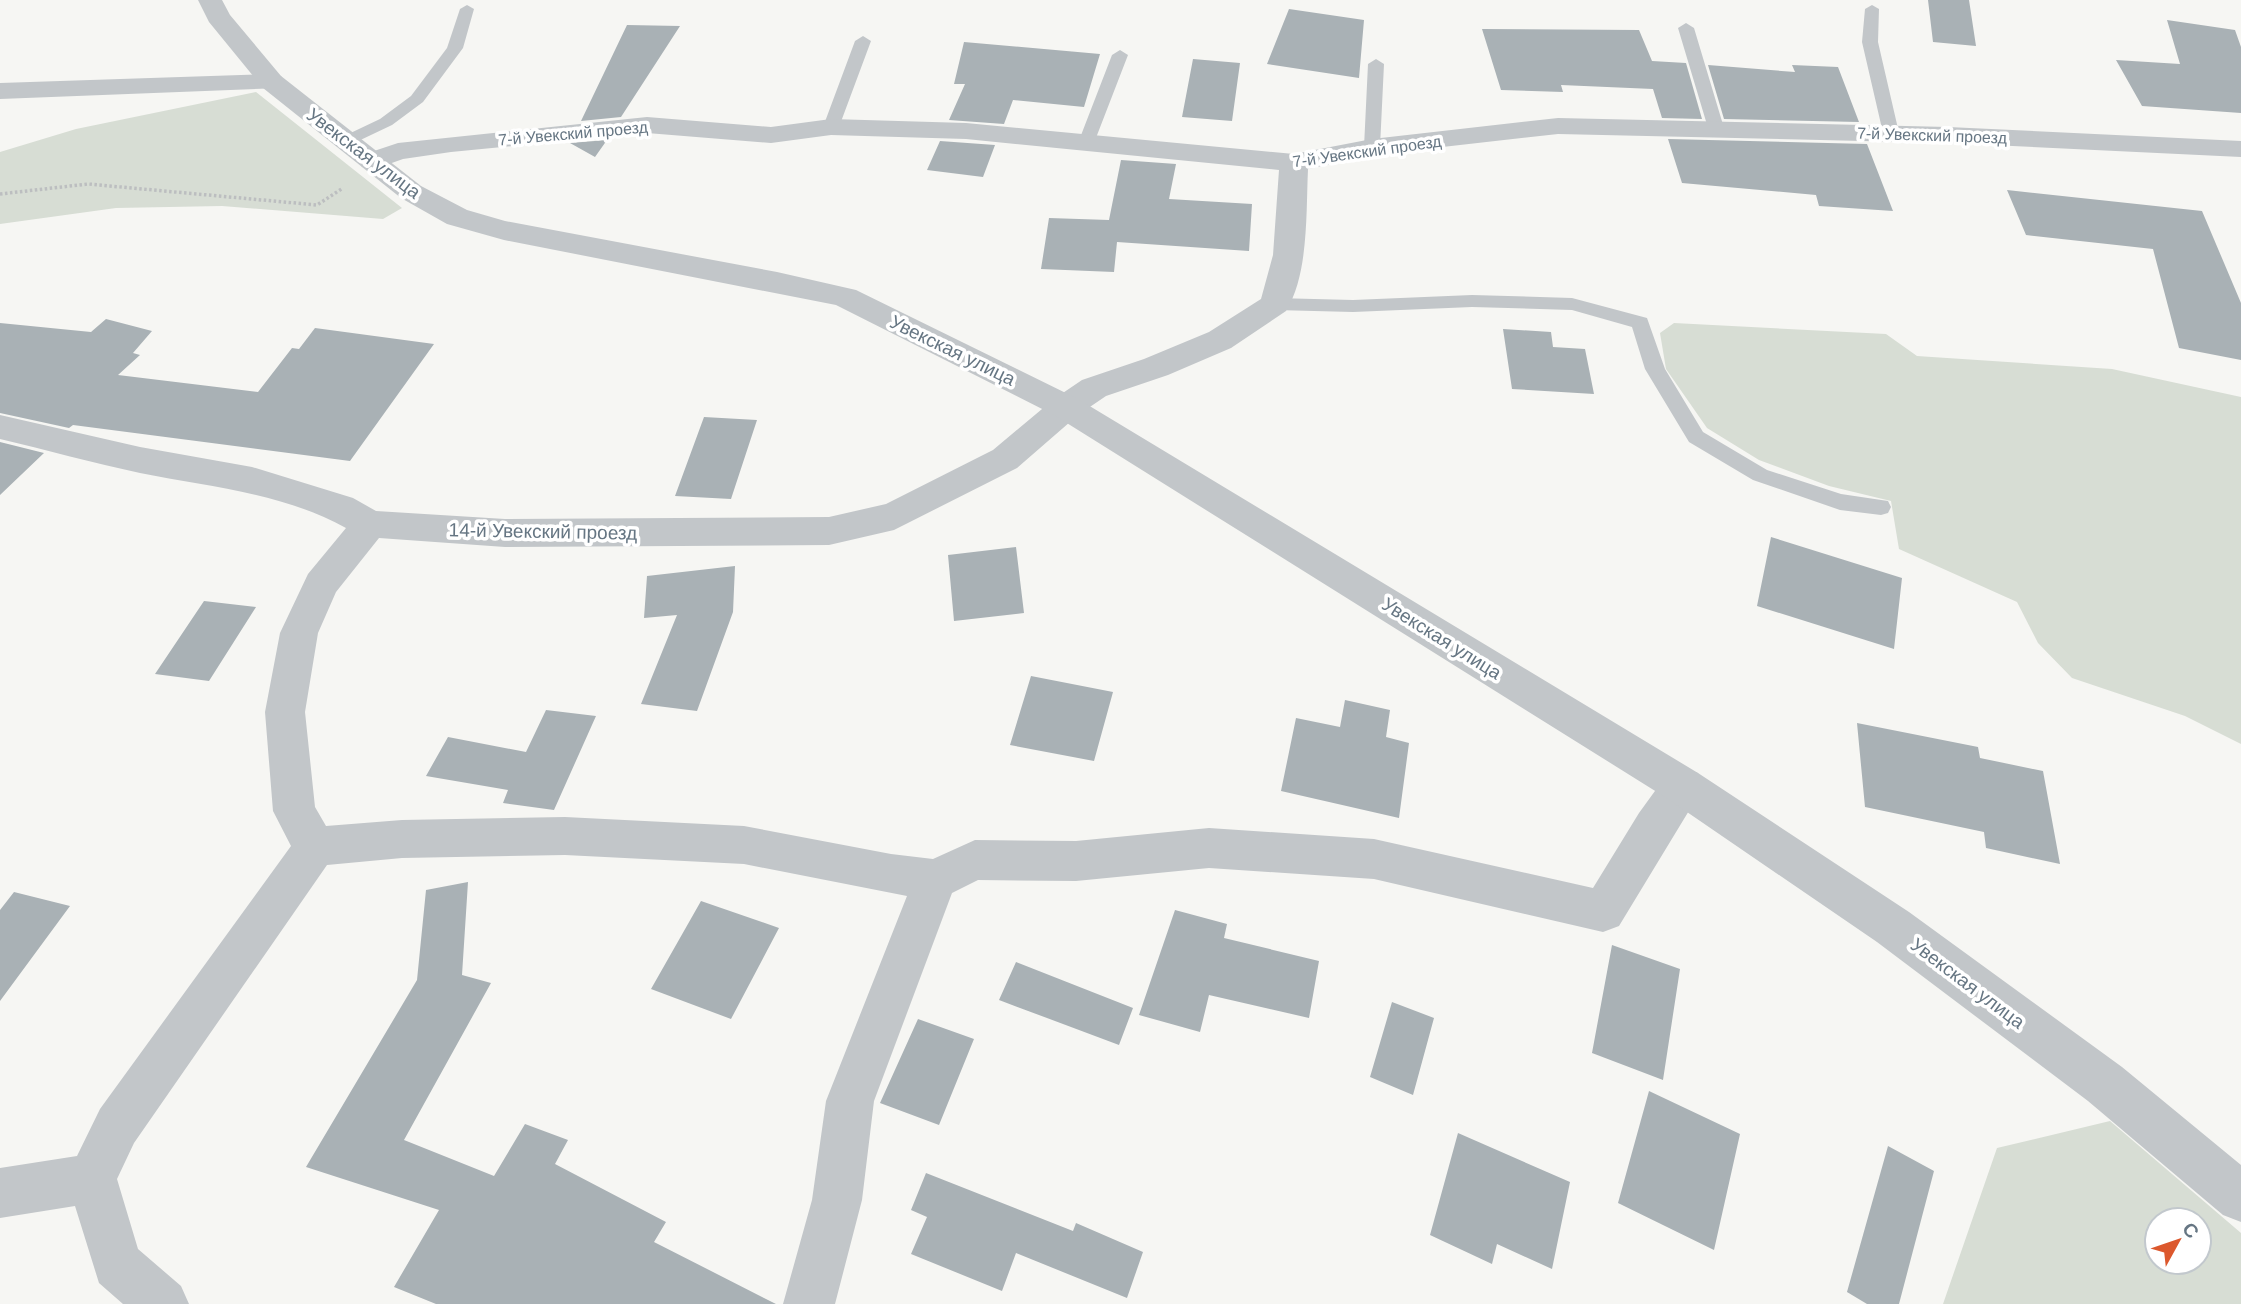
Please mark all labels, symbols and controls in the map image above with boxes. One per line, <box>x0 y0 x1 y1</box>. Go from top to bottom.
street label: Увекская улица <box>303 104 425 203</box>
street label: 7-й Увекский проезд <box>498 118 649 148</box>
street label: 7-й Увекский проезд <box>1857 124 2008 147</box>
street label: 7-й Увекский проезд <box>1292 133 1443 170</box>
street label: Увекская улица <box>887 311 1019 390</box>
street label: 14-й Увекский проезд <box>449 519 637 544</box>
street label: Увекская улица <box>1378 593 1506 684</box>
street label: Увекская улица <box>1907 934 2029 1033</box>
north arrow <box>2143 1206 2213 1276</box>
text: С <box>2178 1218 2203 1243</box>

